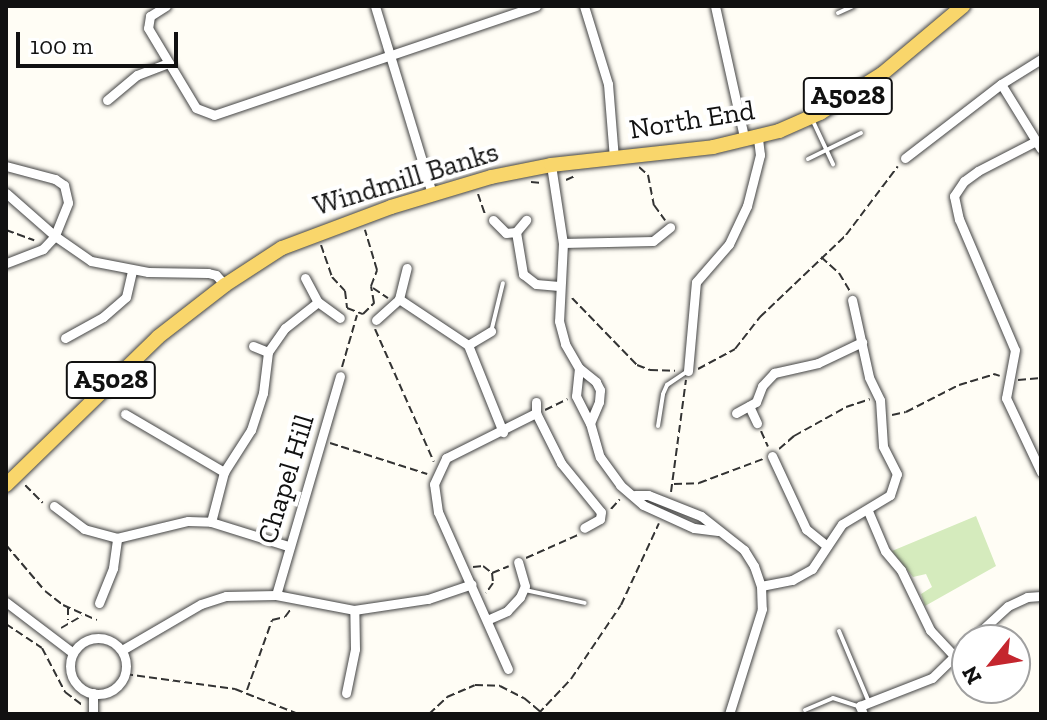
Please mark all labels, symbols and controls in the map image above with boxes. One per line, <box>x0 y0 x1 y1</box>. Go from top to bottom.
scale bar <box>20 16 182 66</box>
text: 100 m <box>30 31 93 60</box>
road number: A5028 <box>802 74 894 118</box>
street label: North End <box>627 94 757 146</box>
street label: Windmill Banks <box>310 135 502 223</box>
road number: A5028 <box>65 358 157 402</box>
street label: Chapel Hill <box>250 410 322 548</box>
north arrow <box>951 624 1031 704</box>
text: N <box>956 661 987 689</box>

